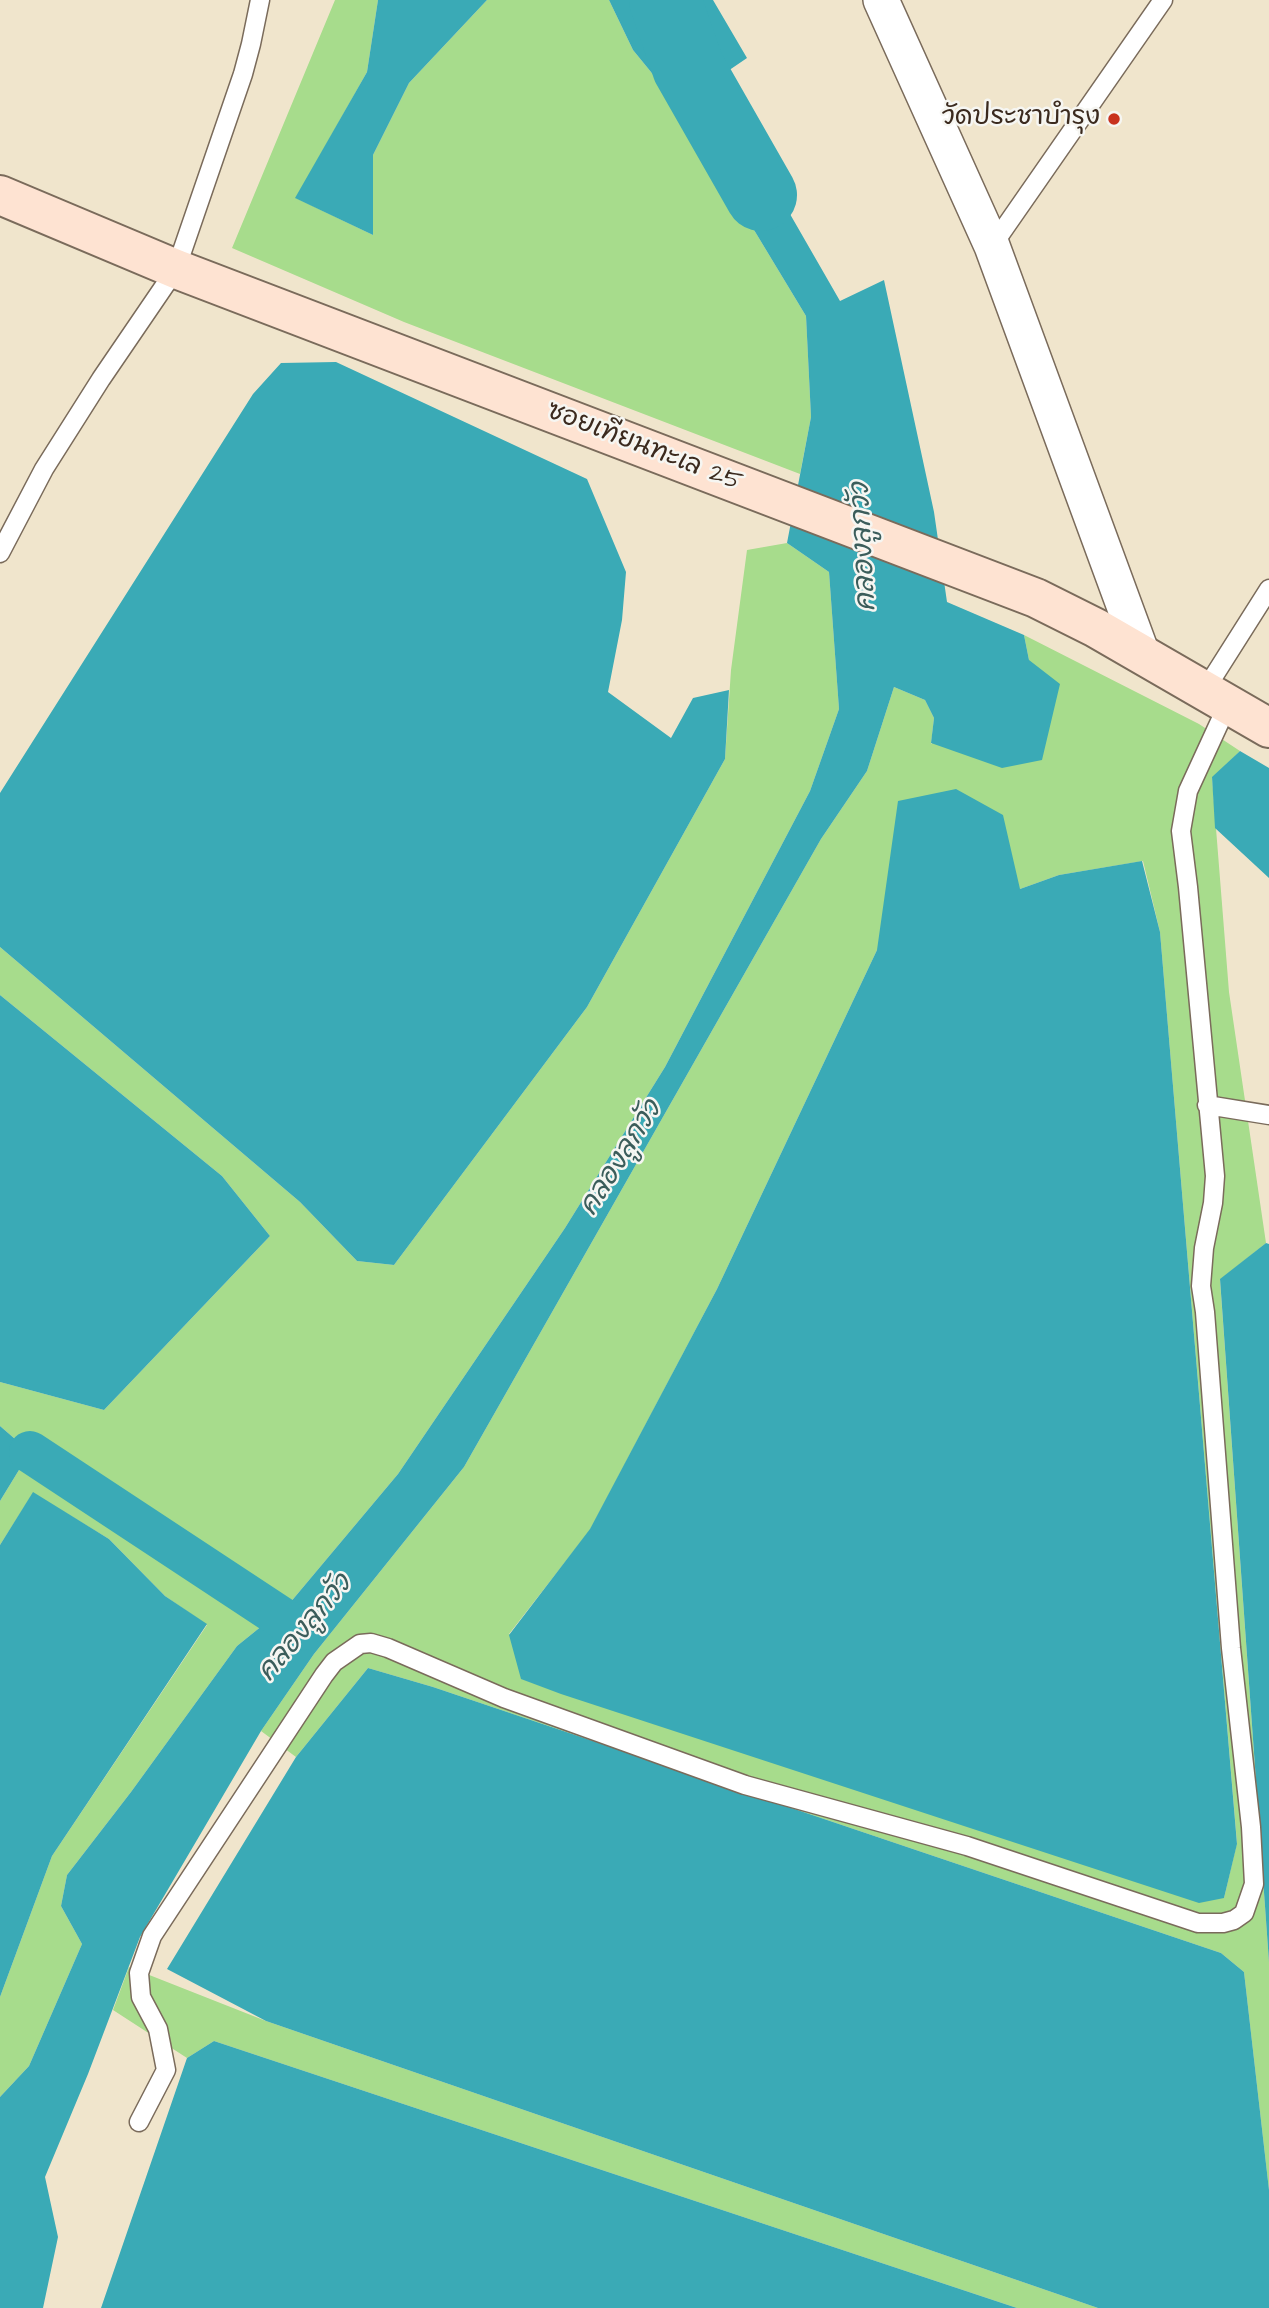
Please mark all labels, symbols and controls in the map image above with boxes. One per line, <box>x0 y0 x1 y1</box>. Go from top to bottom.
place label: วัดประชาบํารุง <box>942 103 1100 135</box>
marker: วัดประชาบํารุง <box>1106 111 1122 127</box>
street label: ซอยเทียนทะเล 25 <box>542 396 746 500</box>
water label: คลองลูกวัว <box>845 482 885 612</box>
water label: คลองลูกวัว <box>574 1095 670 1223</box>
water label: คลองลูกวัว <box>252 1569 360 1689</box>

